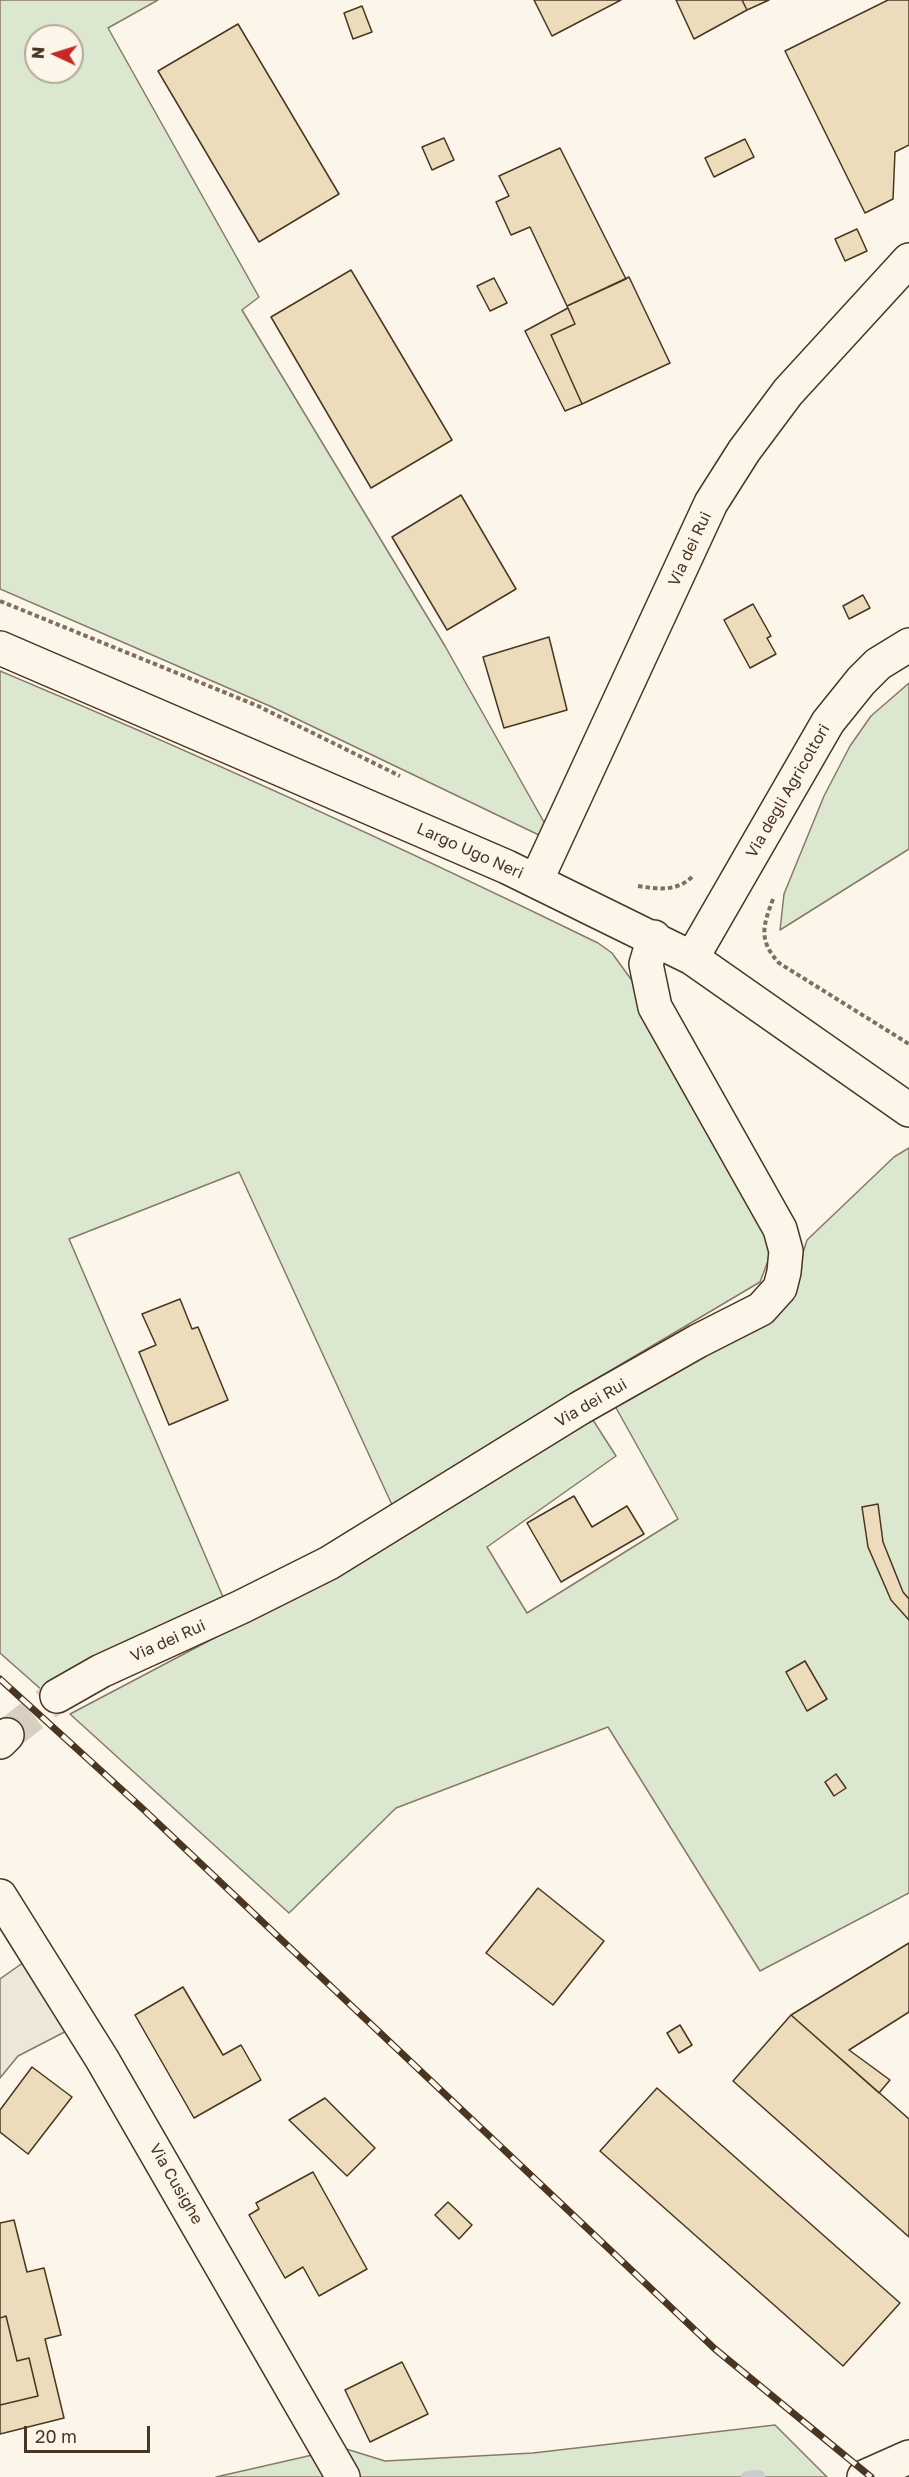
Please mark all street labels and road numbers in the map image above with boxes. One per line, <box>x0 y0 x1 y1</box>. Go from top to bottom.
street label: Via dei Rui <box>664 509 716 589</box>
street label: Via degli Agricoltori <box>742 721 834 861</box>
street label: Largo Ugo Neri <box>414 819 526 883</box>
street label: Via dei Rui <box>552 1375 630 1431</box>
street label: Via dei Rui <box>128 1616 208 1666</box>
street label: Via Cusighe <box>145 2140 207 2228</box>

